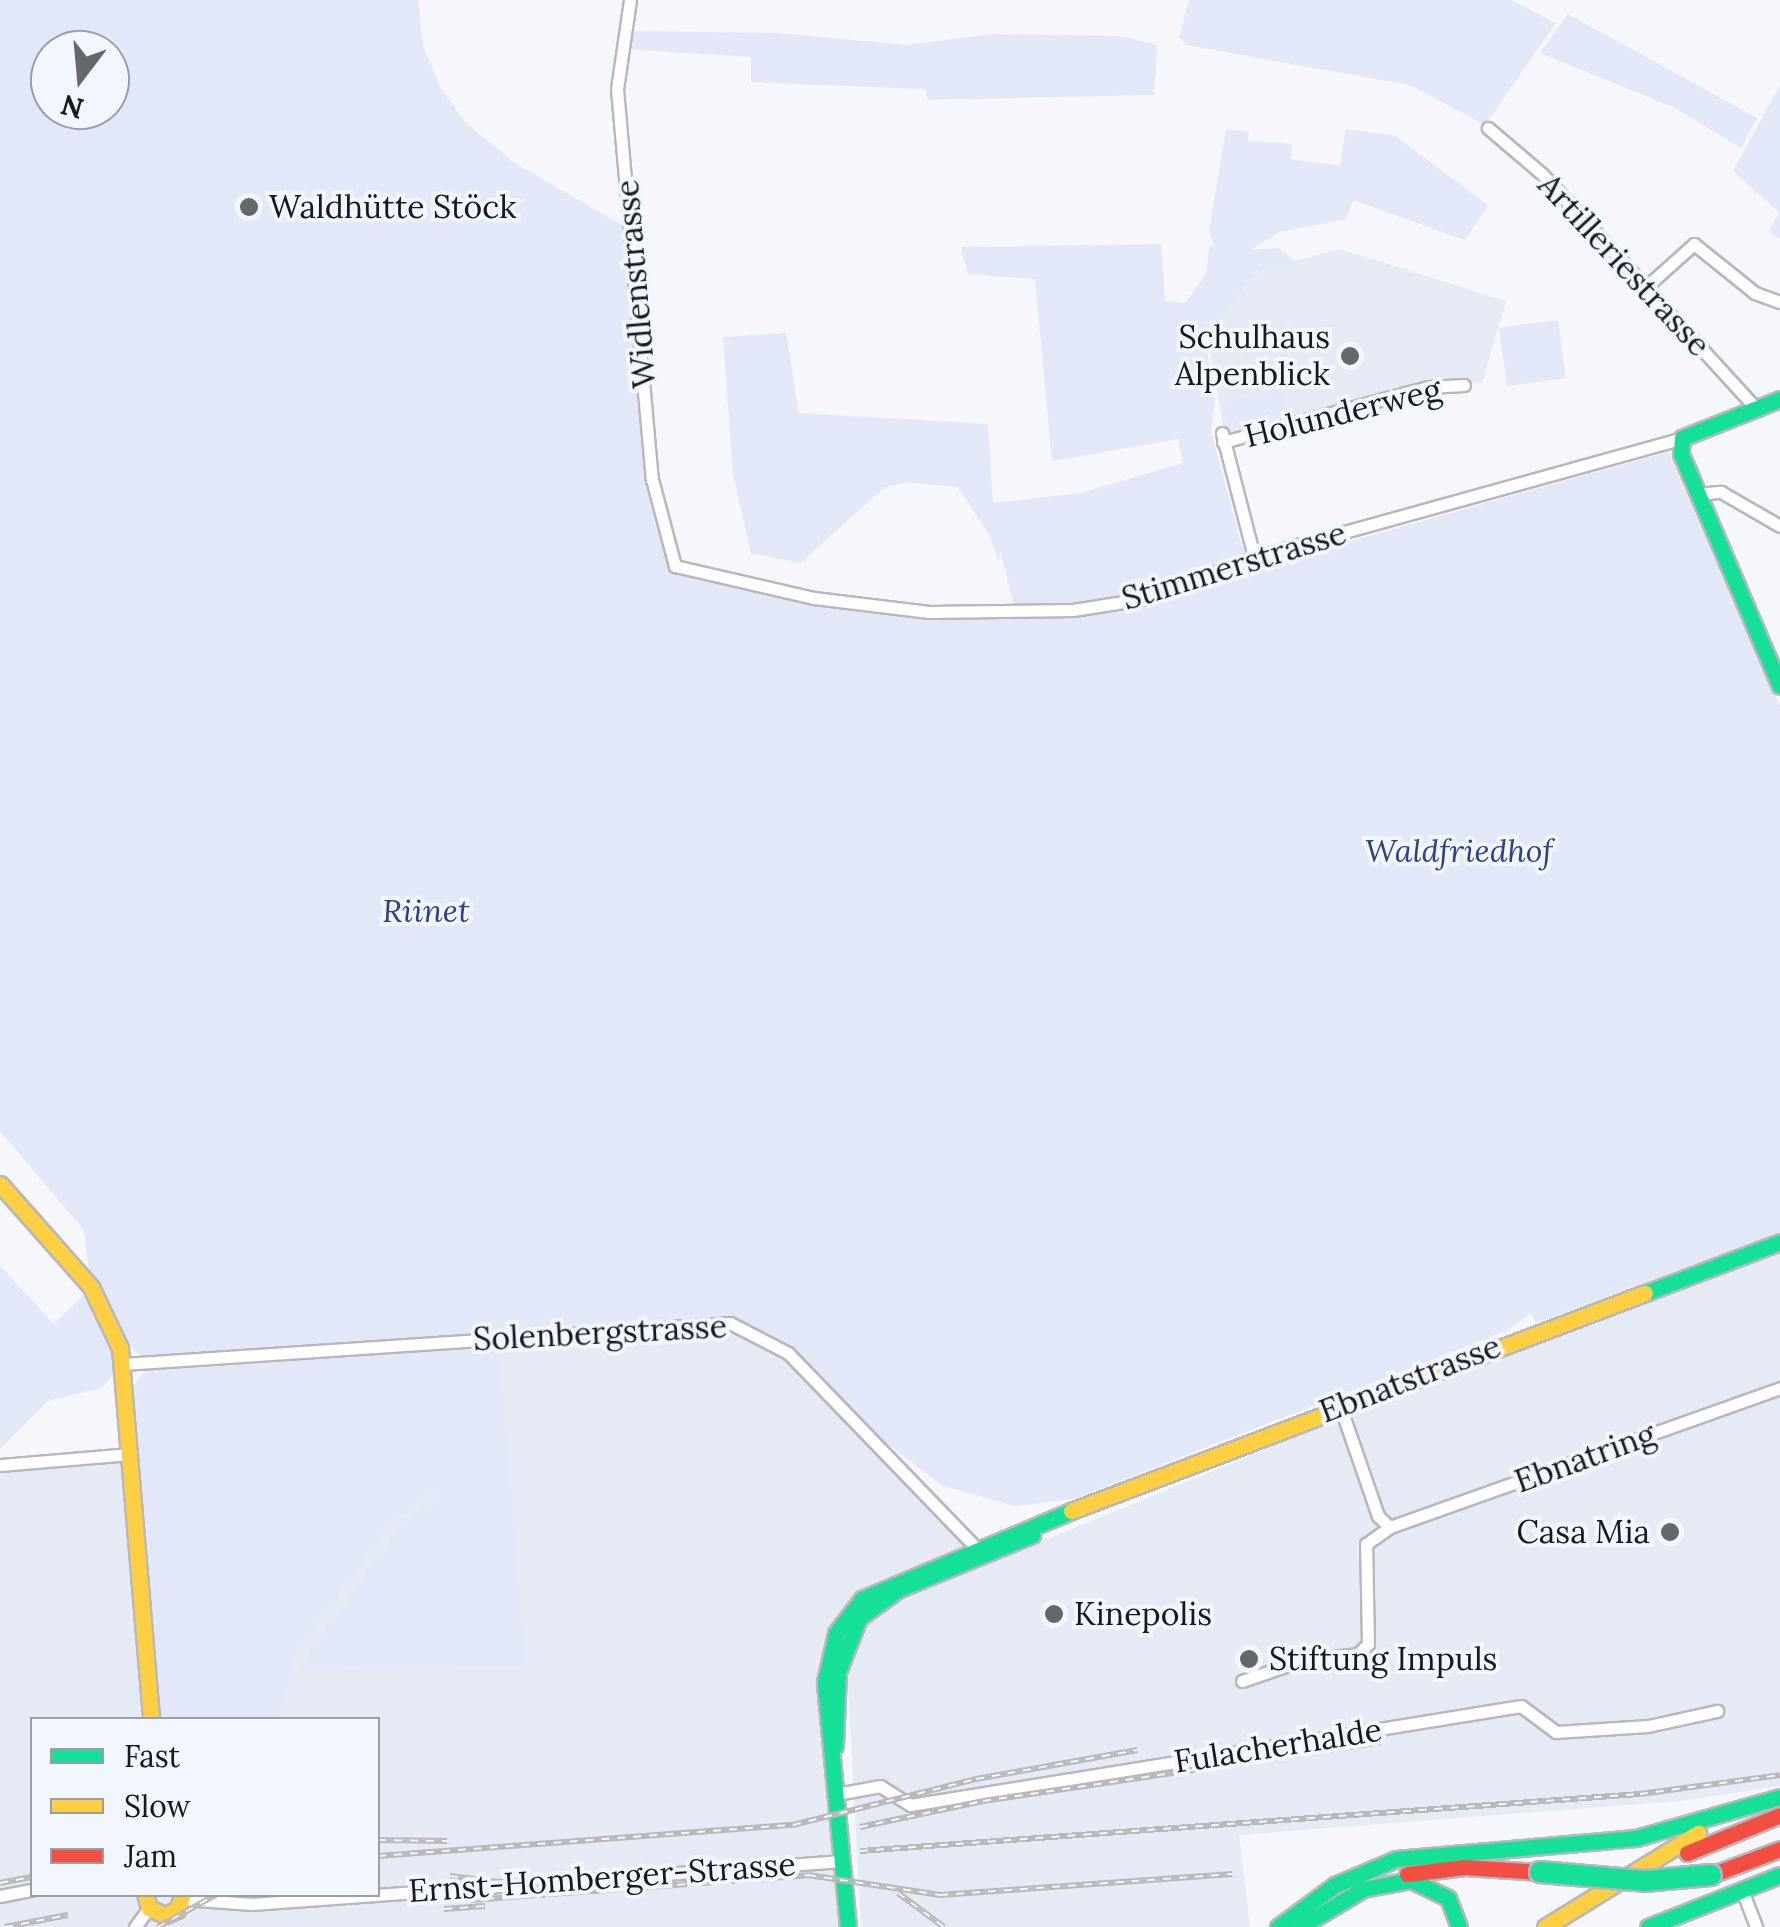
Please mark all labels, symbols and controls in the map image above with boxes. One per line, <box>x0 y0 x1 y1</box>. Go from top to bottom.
north arrow <box>30 30 130 130</box>
text: N <box>57 87 88 127</box>
street label: Artilleriestrasse <box>1530 166 1718 364</box>
street label: Widlenstrasse <box>608 178 664 390</box>
place label: Waldhütte Stöck <box>269 188 516 226</box>
marker: Waldhütte Stöck <box>238 196 260 218</box>
place label: Schulhaus Alpenblick <box>1175 319 1330 394</box>
marker: Schulhaus Alpenblick <box>1339 345 1361 367</box>
street label: Holunderweg <box>1241 370 1445 456</box>
street label: Stimmerstrasse <box>1117 514 1351 618</box>
park label: Waldfriedhof <box>1365 832 1553 870</box>
park label: Riinet <box>382 892 470 930</box>
street label: Solenbergstrasse <box>472 1307 728 1359</box>
street label: Ebnatstrasse <box>1314 1327 1506 1431</box>
street label: Ebnatring <box>1510 1415 1660 1501</box>
place label: Casa Mia <box>1516 1513 1650 1551</box>
marker: Casa Mia <box>1659 1521 1681 1543</box>
place label: Kinepolis <box>1074 1595 1212 1633</box>
marker: Kinepolis <box>1043 1603 1065 1625</box>
place label: Stiftung Impuls <box>1269 1640 1497 1678</box>
marker: Stiftung Impuls <box>1238 1648 1260 1670</box>
street label: Fulacherhalde <box>1171 1711 1385 1781</box>
legend <box>30 1717 380 1897</box>
text: Fast <box>124 1737 180 1775</box>
text: Slow <box>124 1787 190 1825</box>
text: Jam <box>124 1837 177 1875</box>
street label: Ernst-Homberger-Strasse <box>407 1845 797 1911</box>

